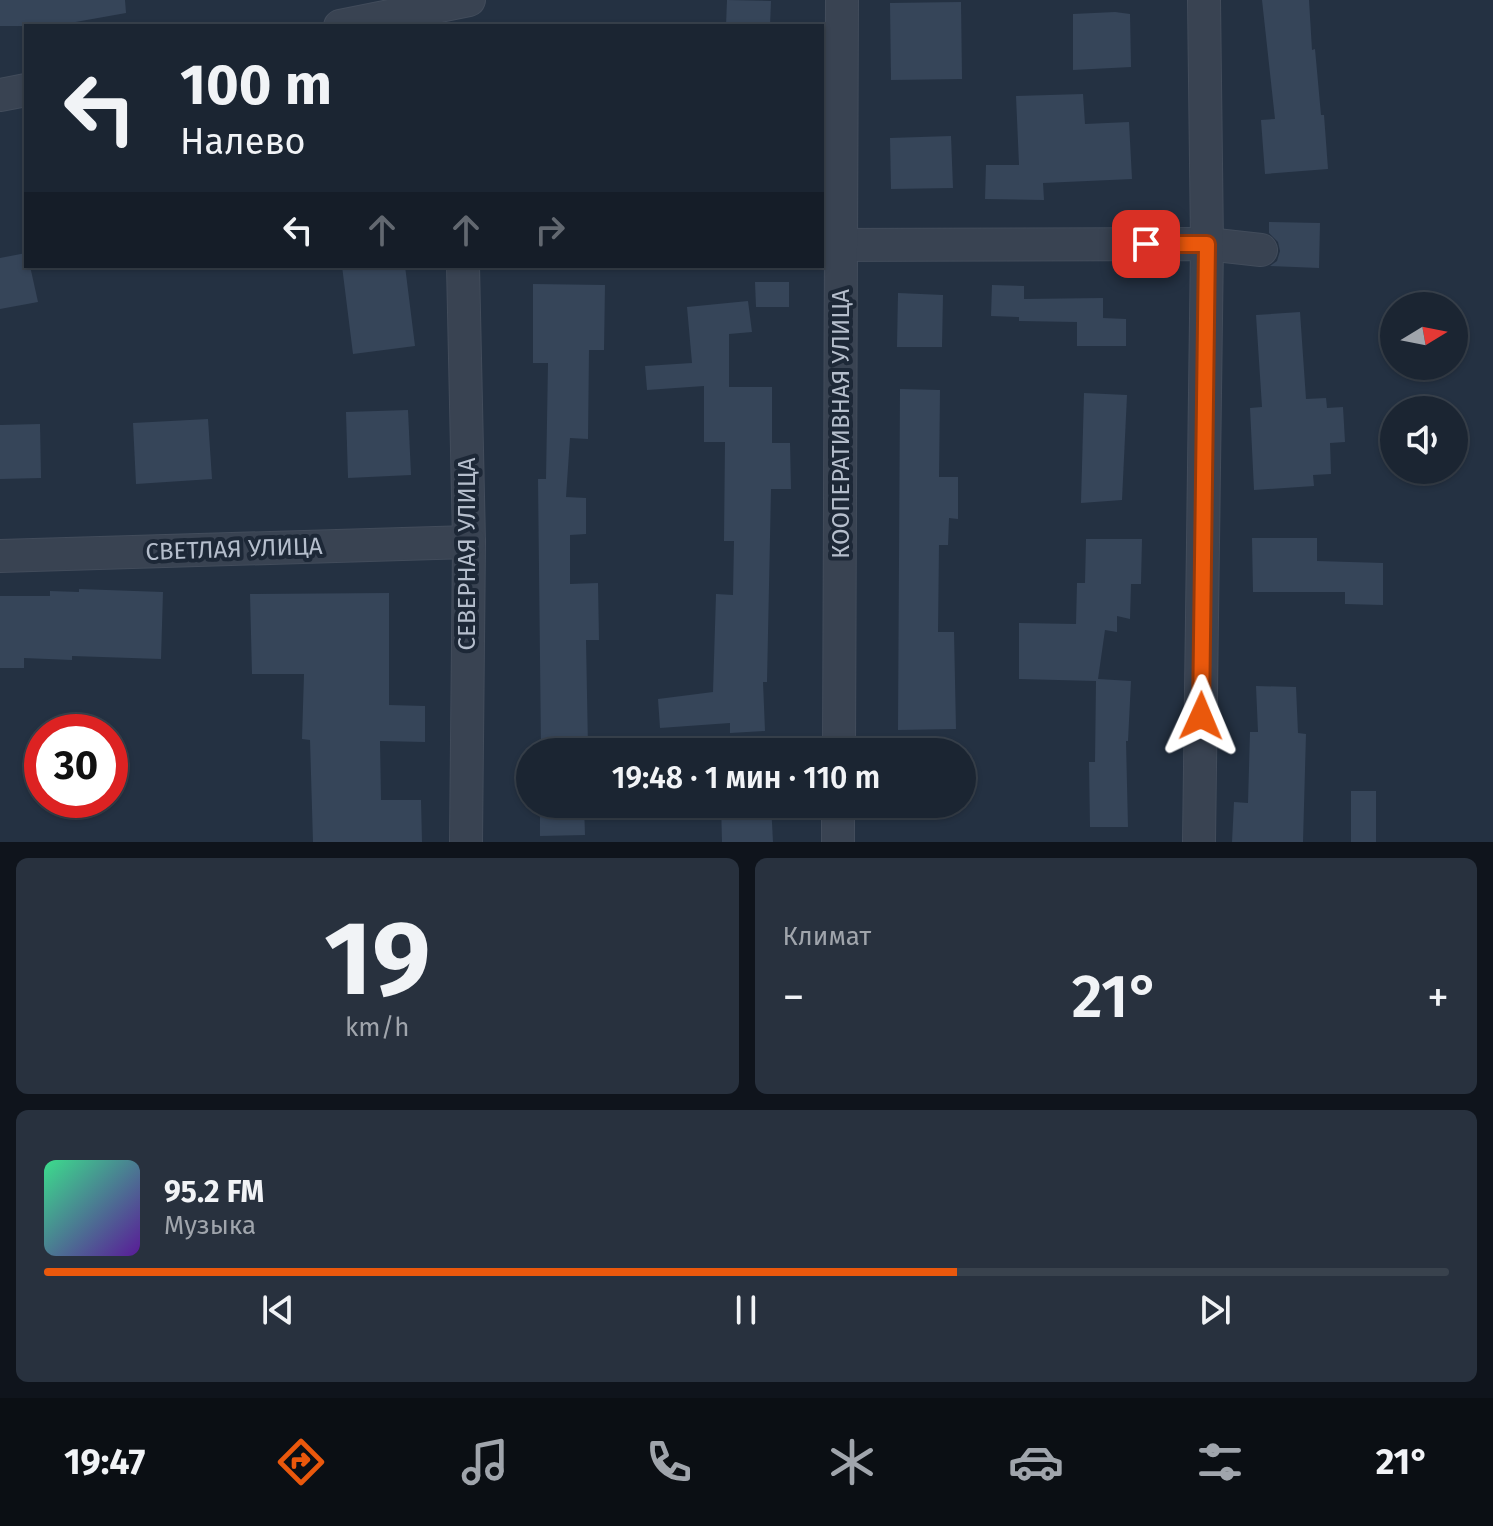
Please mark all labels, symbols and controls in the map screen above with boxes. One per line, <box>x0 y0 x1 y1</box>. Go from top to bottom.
text: 100 m <box>180 52 332 119</box>
icon: left <box>48 56 152 160</box>
text: Налево <box>180 120 306 164</box>
icon: left <box>276 208 320 252</box>
icon: ahead <box>360 208 404 252</box>
icon: ahead <box>444 208 488 252</box>
icon: right <box>528 208 572 252</box>
pin <box>1112 210 1180 278</box>
icon: arrive <box>1124 222 1168 266</box>
street label: КООПЕРАТИВНАЯ УЛИЦА <box>827 289 855 559</box>
north arrow <box>1380 292 1468 380</box>
map controls <box>1380 292 1468 484</box>
button: sound <box>1380 396 1468 484</box>
street label: СЕВЕРНАЯ УЛИЦА <box>453 457 481 650</box>
street label: СВЕТЛАЯ УЛИЦА <box>145 532 323 566</box>
position arrow <box>1159 674 1243 758</box>
speed limit sign: 30 <box>24 714 128 818</box>
text: 19:48 · 1 мин · 110 m <box>612 760 880 796</box>
text: 19 <box>324 897 431 1022</box>
text: Климат <box>783 921 871 952</box>
text: 21° <box>1072 961 1160 1033</box>
text: − <box>783 971 805 1024</box>
text: + <box>1427 971 1449 1024</box>
text: km/h <box>345 1012 409 1043</box>
text: 95.2 FM <box>164 1174 264 1210</box>
text: Музыка <box>164 1210 256 1241</box>
icon: previous <box>256 1288 300 1332</box>
icon: pause <box>724 1288 768 1332</box>
icon: next <box>1193 1288 1237 1332</box>
icon: directions <box>273 1434 329 1490</box>
icon: music <box>457 1434 513 1490</box>
icon: phone <box>641 1434 697 1490</box>
icon: climate <box>824 1434 880 1490</box>
icon: car <box>1008 1434 1064 1490</box>
icon: filters <box>1192 1434 1248 1490</box>
text: 19:47 <box>64 1440 145 1484</box>
text: 21° <box>1376 1440 1429 1484</box>

